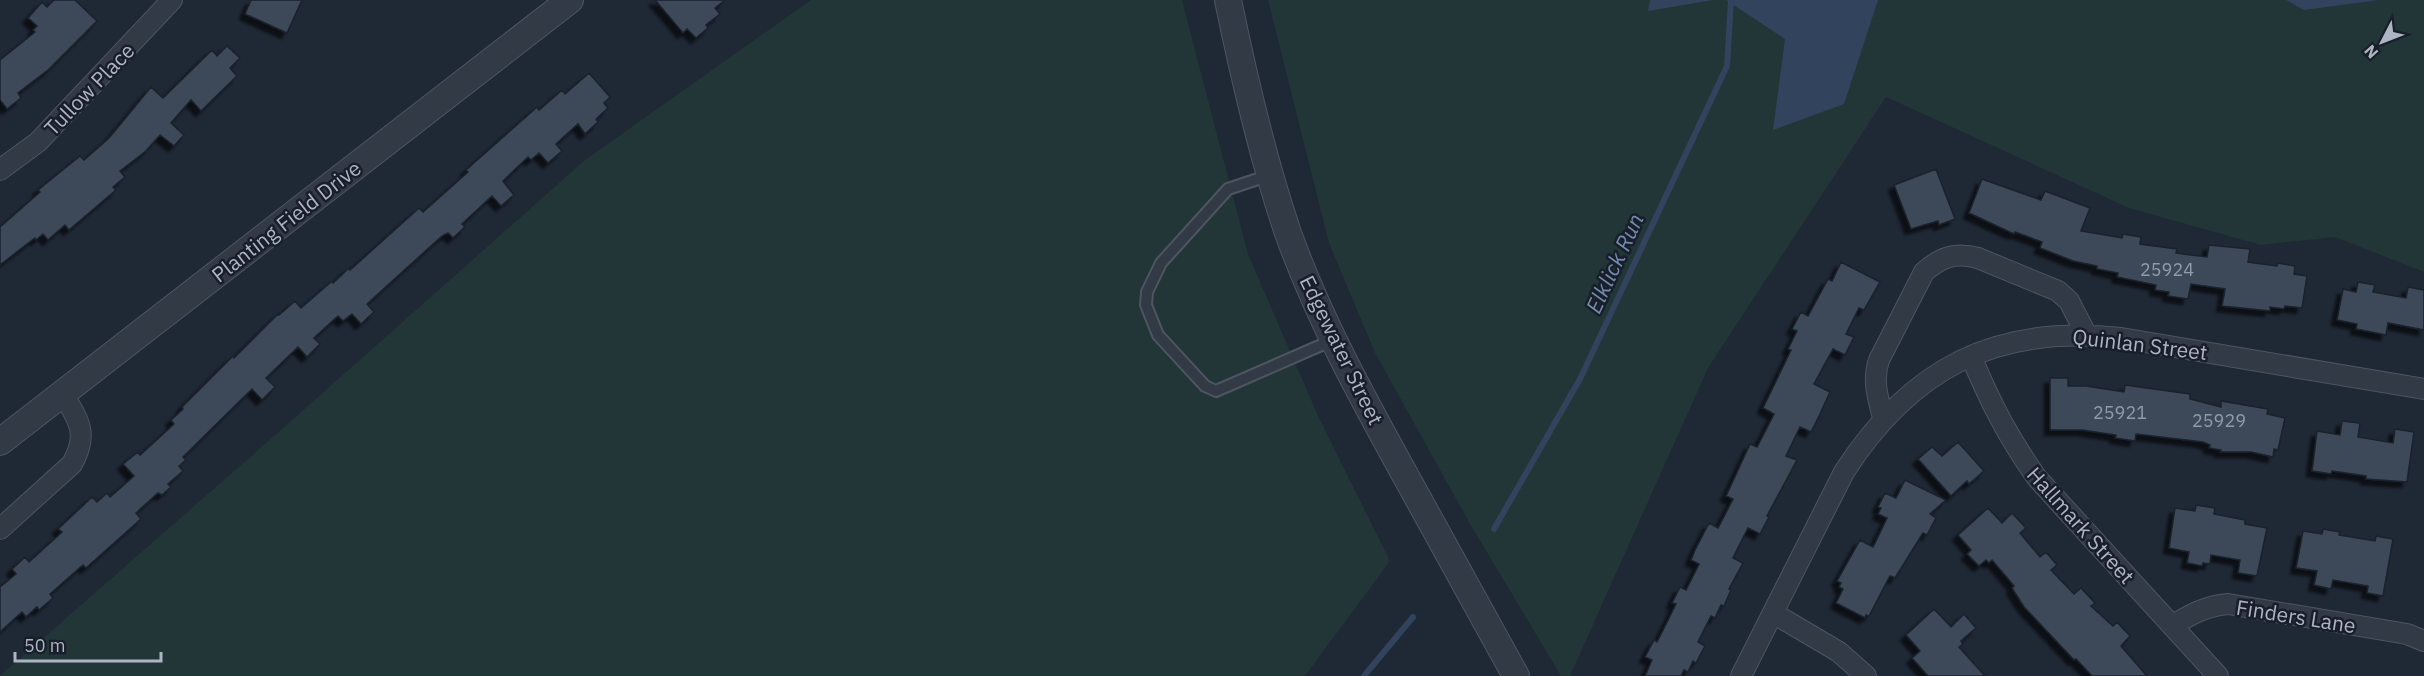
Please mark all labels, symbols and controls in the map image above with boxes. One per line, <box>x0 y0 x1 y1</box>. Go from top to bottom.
north arrow <box>2352 12 2412 72</box>
street label: Tullow Place <box>38 37 140 141</box>
text: N <box>2360 41 2382 63</box>
street label: Planting Field Drive <box>206 154 366 288</box>
water label: Elklick Run <box>1578 209 1650 317</box>
house number: 25924 <box>2140 258 2194 281</box>
street label: Edgewater Street <box>1294 271 1390 429</box>
street label: Quinlan Street <box>2071 322 2209 366</box>
house number: 25921 <box>2093 401 2147 424</box>
house number: 25929 <box>2192 409 2246 432</box>
street label: Hallmark Street <box>2021 461 2141 589</box>
street label: Finders Lane <box>2234 593 2358 639</box>
scale bar <box>15 625 160 663</box>
text: 50 m <box>24 634 66 657</box>

